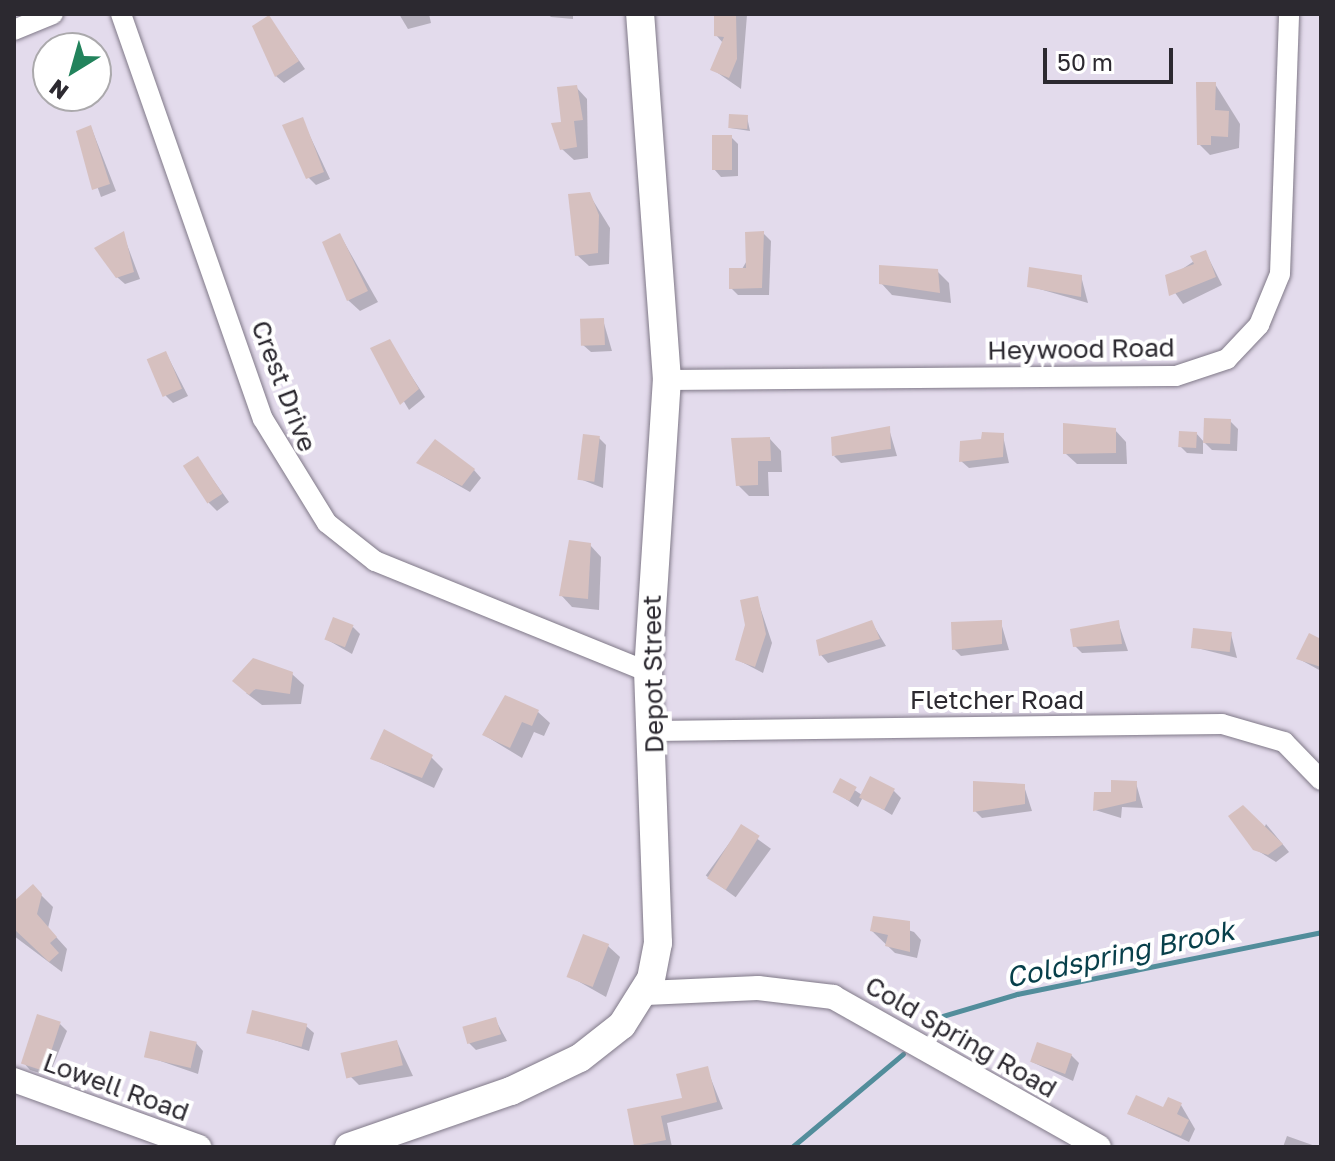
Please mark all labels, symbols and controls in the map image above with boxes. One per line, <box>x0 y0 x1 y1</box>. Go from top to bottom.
north arrow <box>32 32 112 112</box>
scale bar <box>1047 32 1177 82</box>
text: 50 m <box>1057 47 1113 76</box>
text: N <box>44 74 73 106</box>
street label: Crest Drive <box>245 316 323 456</box>
street label: Heywood Road <box>987 332 1175 366</box>
street label: Depot Street <box>636 594 670 754</box>
street label: Fletcher Road <box>910 684 1084 716</box>
water label: Coldspring Brook <box>1003 913 1237 995</box>
street label: Cold Spring Road <box>860 970 1062 1104</box>
street label: Lowell Road <box>39 1046 193 1128</box>

